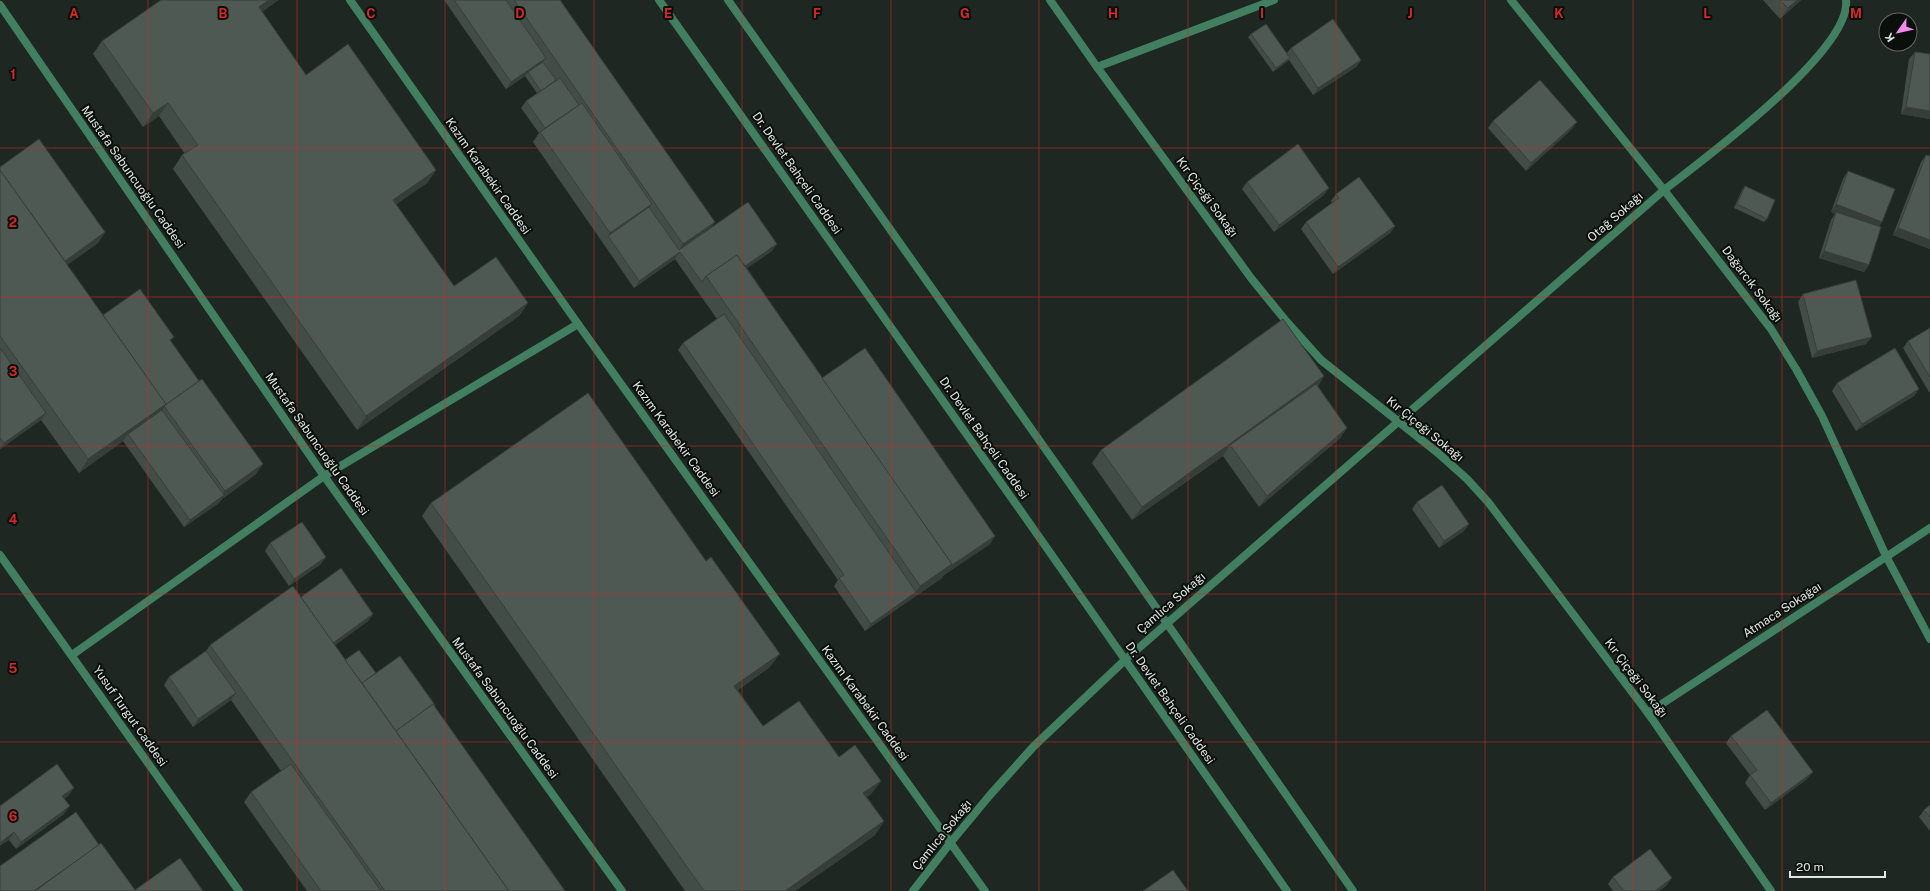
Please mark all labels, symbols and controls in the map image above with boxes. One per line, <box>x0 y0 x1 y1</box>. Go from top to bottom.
text: A <box>69 6 79 21</box>
text: B <box>219 6 228 21</box>
text: C <box>366 6 376 21</box>
text: D <box>515 6 525 21</box>
text: E <box>664 6 672 21</box>
text: F <box>813 6 821 21</box>
text: G <box>960 6 970 21</box>
text: H <box>1108 6 1118 21</box>
text: I <box>1260 6 1264 21</box>
text: J <box>1407 6 1413 21</box>
text: K <box>1554 6 1564 21</box>
text: L <box>1703 6 1711 21</box>
text: M <box>1850 6 1862 21</box>
north arrow <box>1878 12 1918 52</box>
text: K <box>1882 31 1897 44</box>
text: 1 <box>10 67 16 82</box>
street label: Mustafa Sabuncuoğlu Caddesi <box>78 103 188 251</box>
street label: Dr. Devlet Bahçeli Caddesi <box>750 109 844 237</box>
street label: Kazım Karabekir Caddesi <box>442 115 534 237</box>
street label: Kır Çiçeği Sokağı <box>1173 154 1241 240</box>
street label: Otağ Sokağı <box>1584 189 1646 245</box>
text: 2 <box>9 215 17 230</box>
street label: Dağarcık Sokağı <box>1719 243 1785 325</box>
text: 3 <box>9 364 18 379</box>
street label: Mustafa Sabuncuoğlu Caddesi <box>262 370 372 518</box>
street label: Dr. Devlet Bahçeli Caddesi <box>937 374 1031 502</box>
street label: Kazım Karabekir Caddesi <box>630 379 722 499</box>
street label: Kır Çiçeği Sokağı <box>1384 394 1466 464</box>
text: 4 <box>9 512 18 527</box>
street label: Çamlıca Sokağı <box>1134 569 1208 637</box>
street label: Atmaca Sokağaı <box>1740 580 1824 640</box>
street label: Mustafa Sabuncuoğlu Caddesi <box>449 635 561 781</box>
street label: Kır Çiçeği Sokağı <box>1602 636 1670 720</box>
street label: Dr. Devlet Bahçeli Caddesi <box>1123 639 1217 767</box>
street label: Kazım Karabekir Caddesi <box>819 643 911 763</box>
text: 5 <box>9 661 18 676</box>
street label: Yusuf Turgut Caddesi <box>90 663 170 769</box>
street label: Çamlıca Sokağı <box>909 797 975 873</box>
text: 6 <box>9 809 18 824</box>
scale bar <box>1790 853 1885 879</box>
text: 20 m <box>1796 860 1824 874</box>

